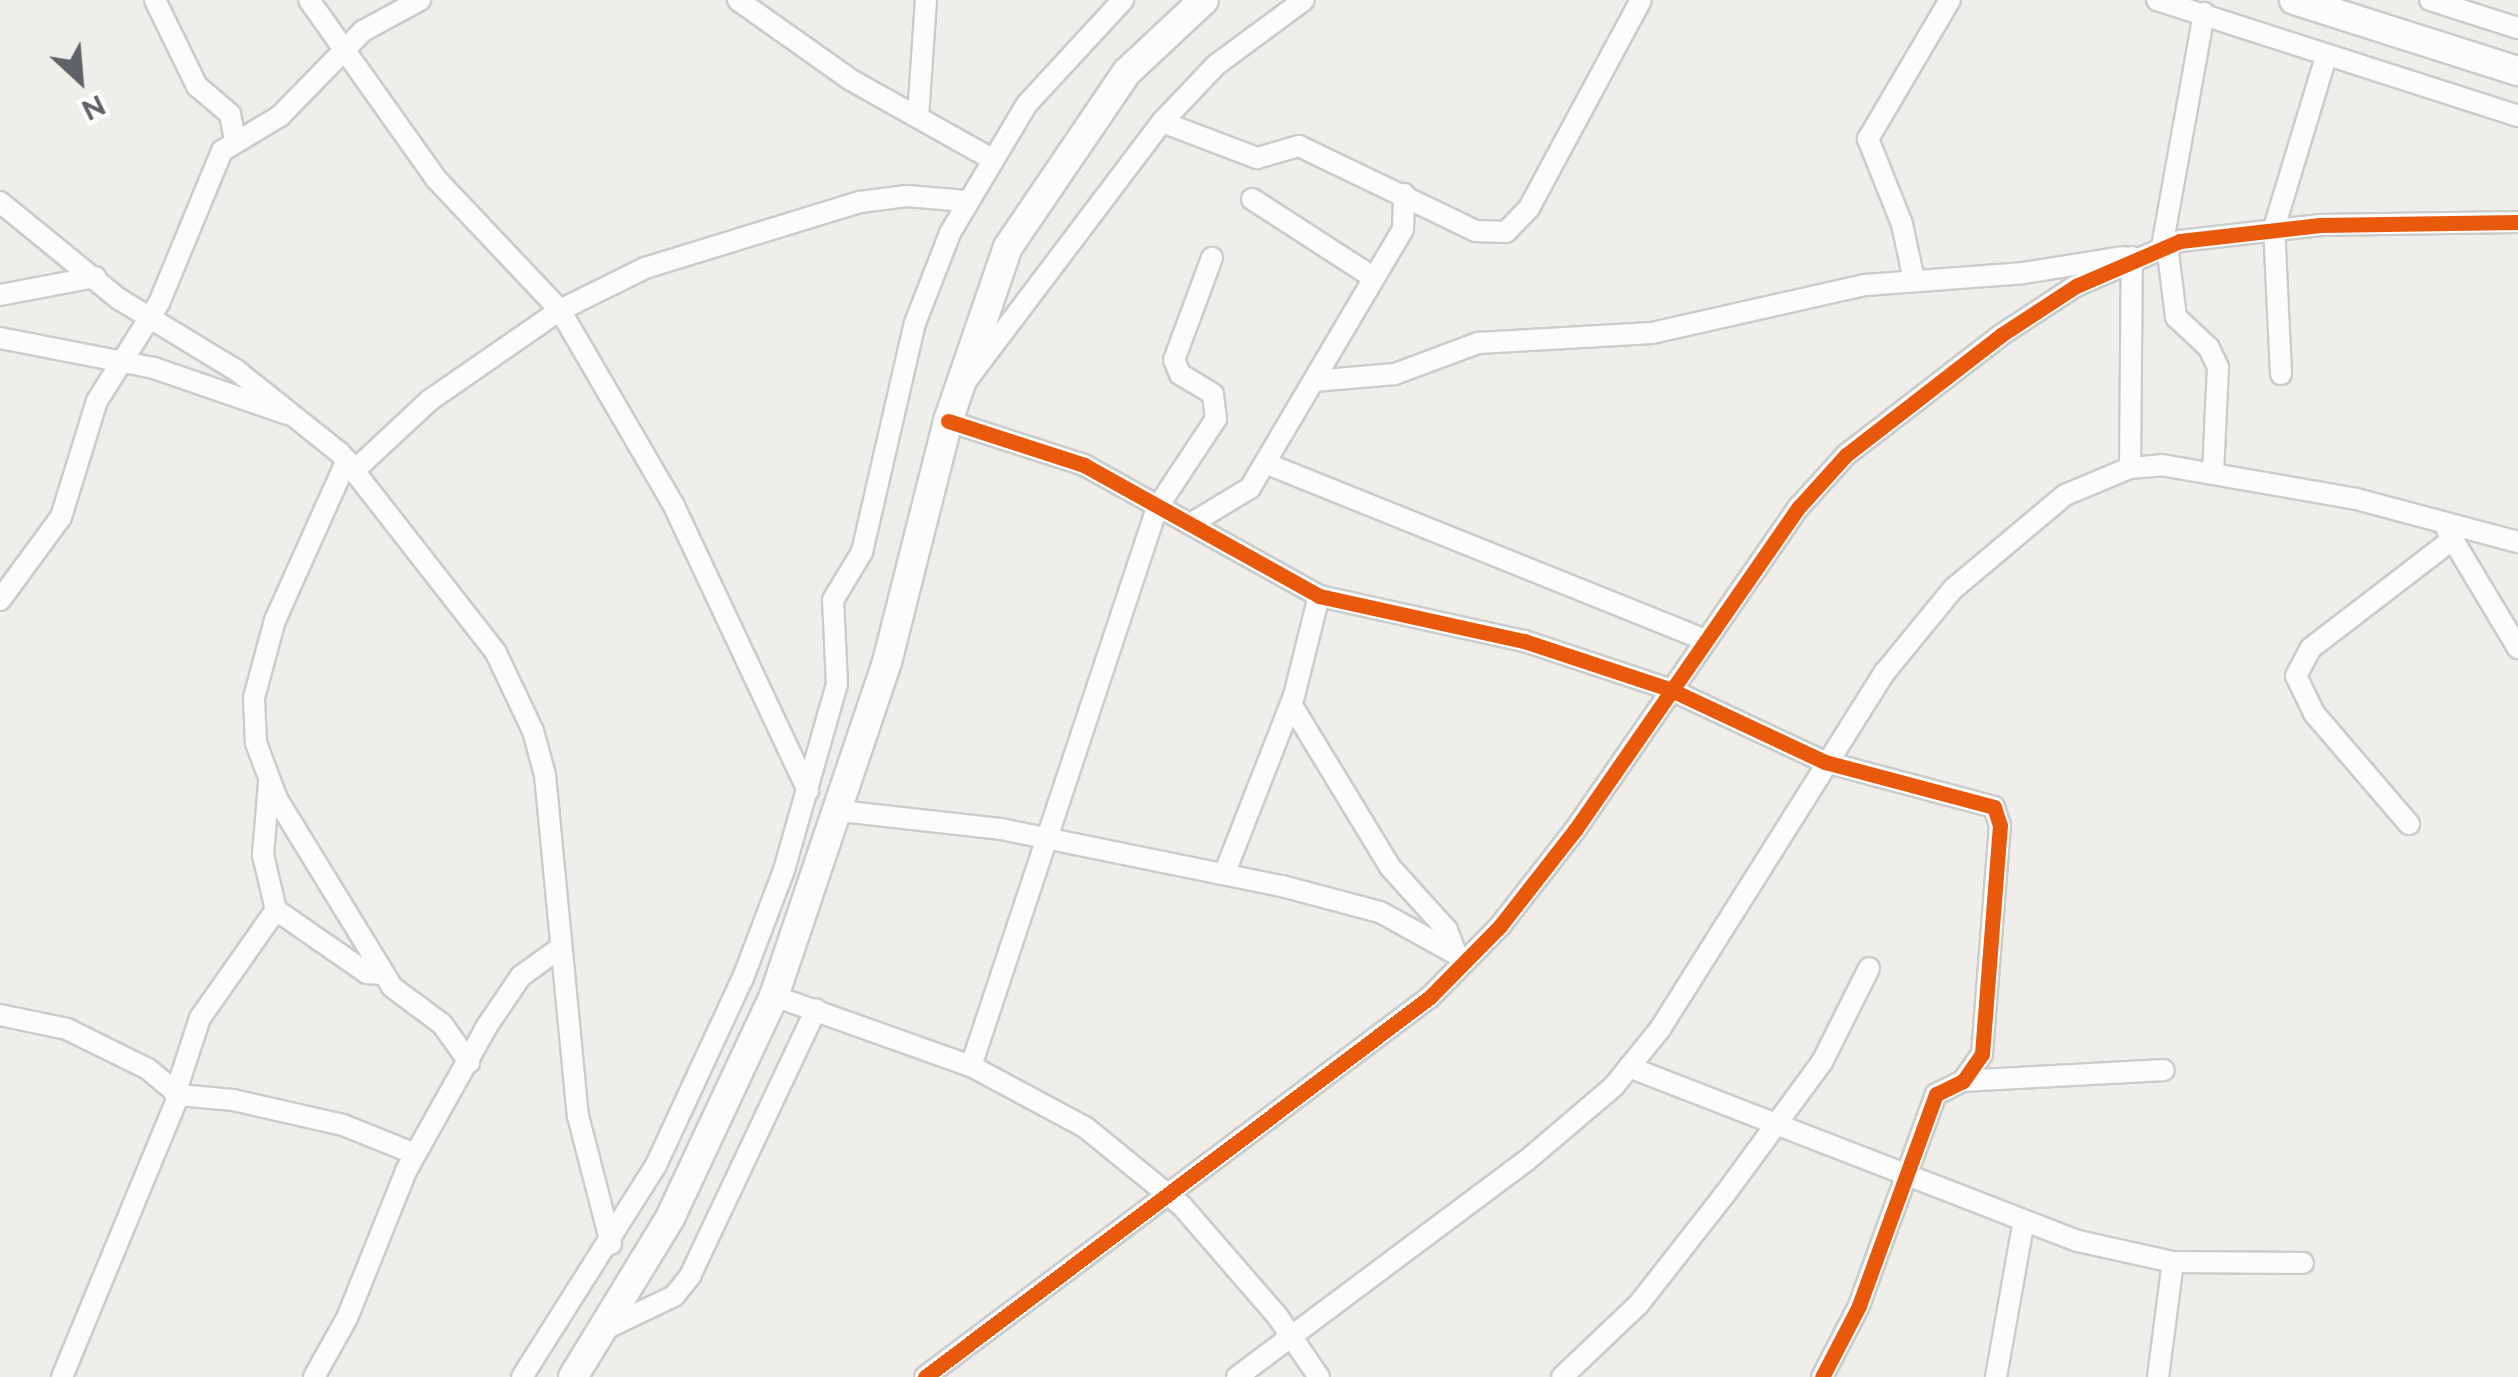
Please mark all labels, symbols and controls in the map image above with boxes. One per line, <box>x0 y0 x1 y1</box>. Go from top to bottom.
north arrow <box>30 30 130 130</box>
text: N <box>77 88 110 127</box>

